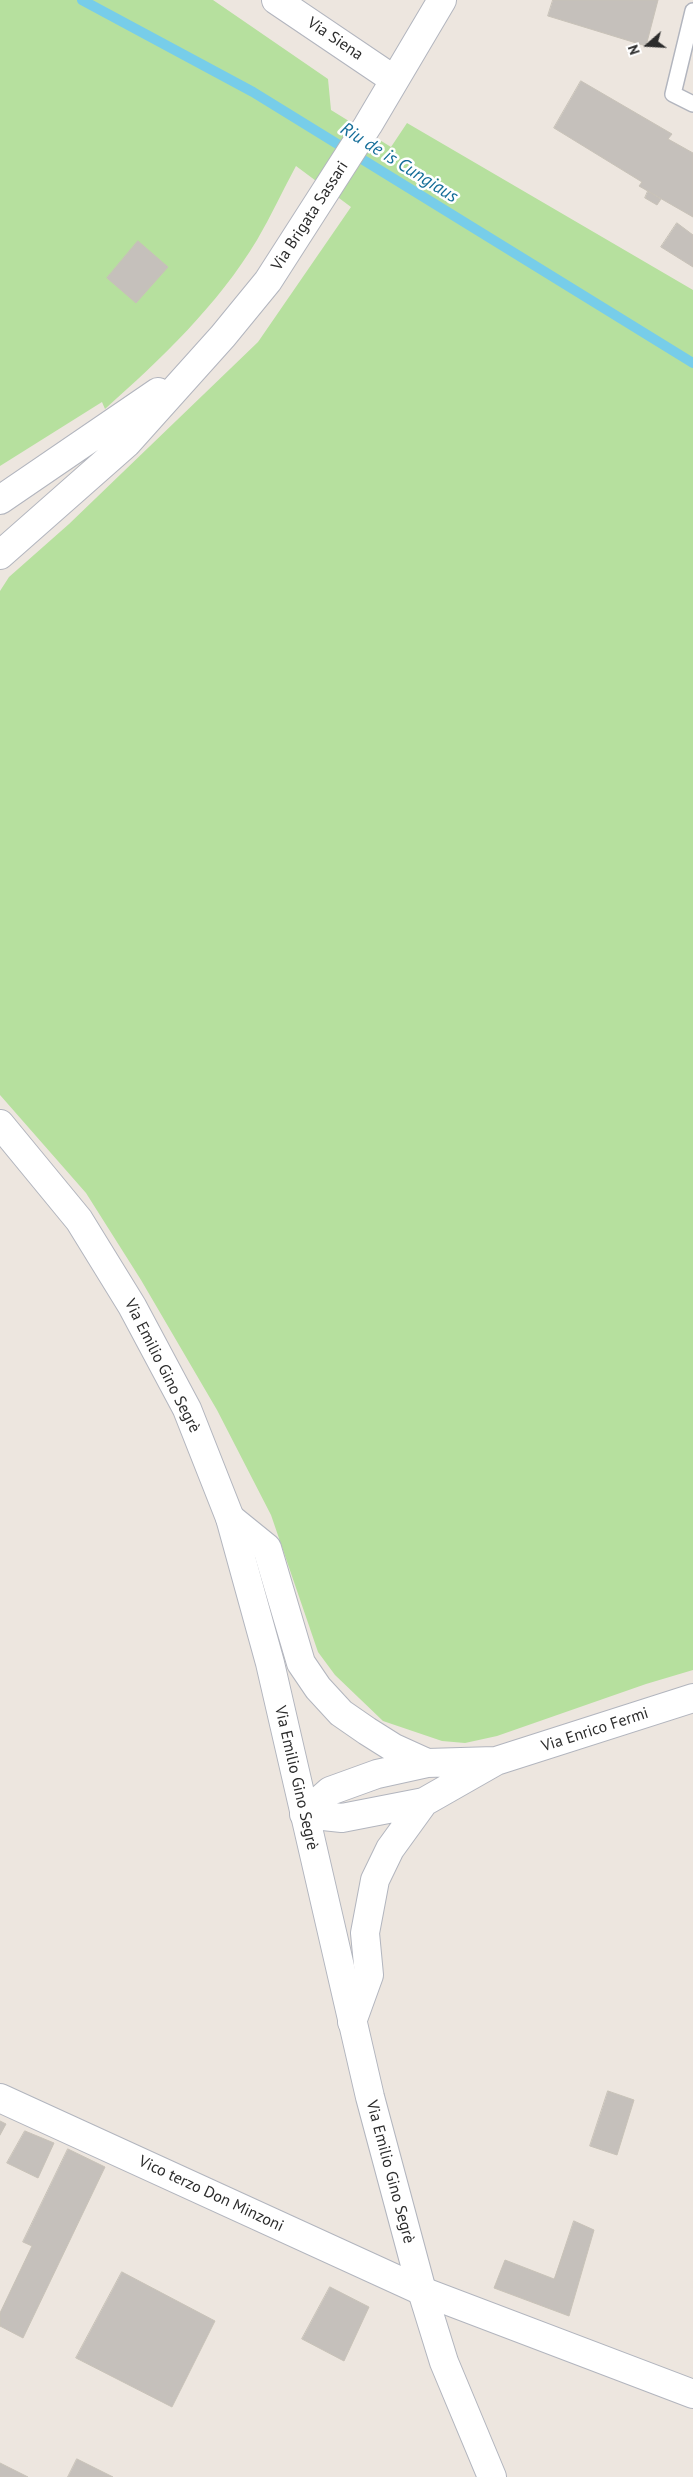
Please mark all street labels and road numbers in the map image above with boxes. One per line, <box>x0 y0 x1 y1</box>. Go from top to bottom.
street label: Via Siena <box>303 13 367 65</box>
street label: Via Brigata Sassari <box>268 158 352 274</box>
street label: Via Emilio Gino Segrè <box>120 1296 204 1436</box>
street label: Via Emilio Gino Segrè <box>270 1704 322 1852</box>
street label: Via Enrico Fermi <box>539 1704 651 1756</box>
street label: Via Emilio Gino Segrè <box>362 2098 418 2246</box>
street label: Vico terzo Don Minzoni <box>135 2152 287 2236</box>

